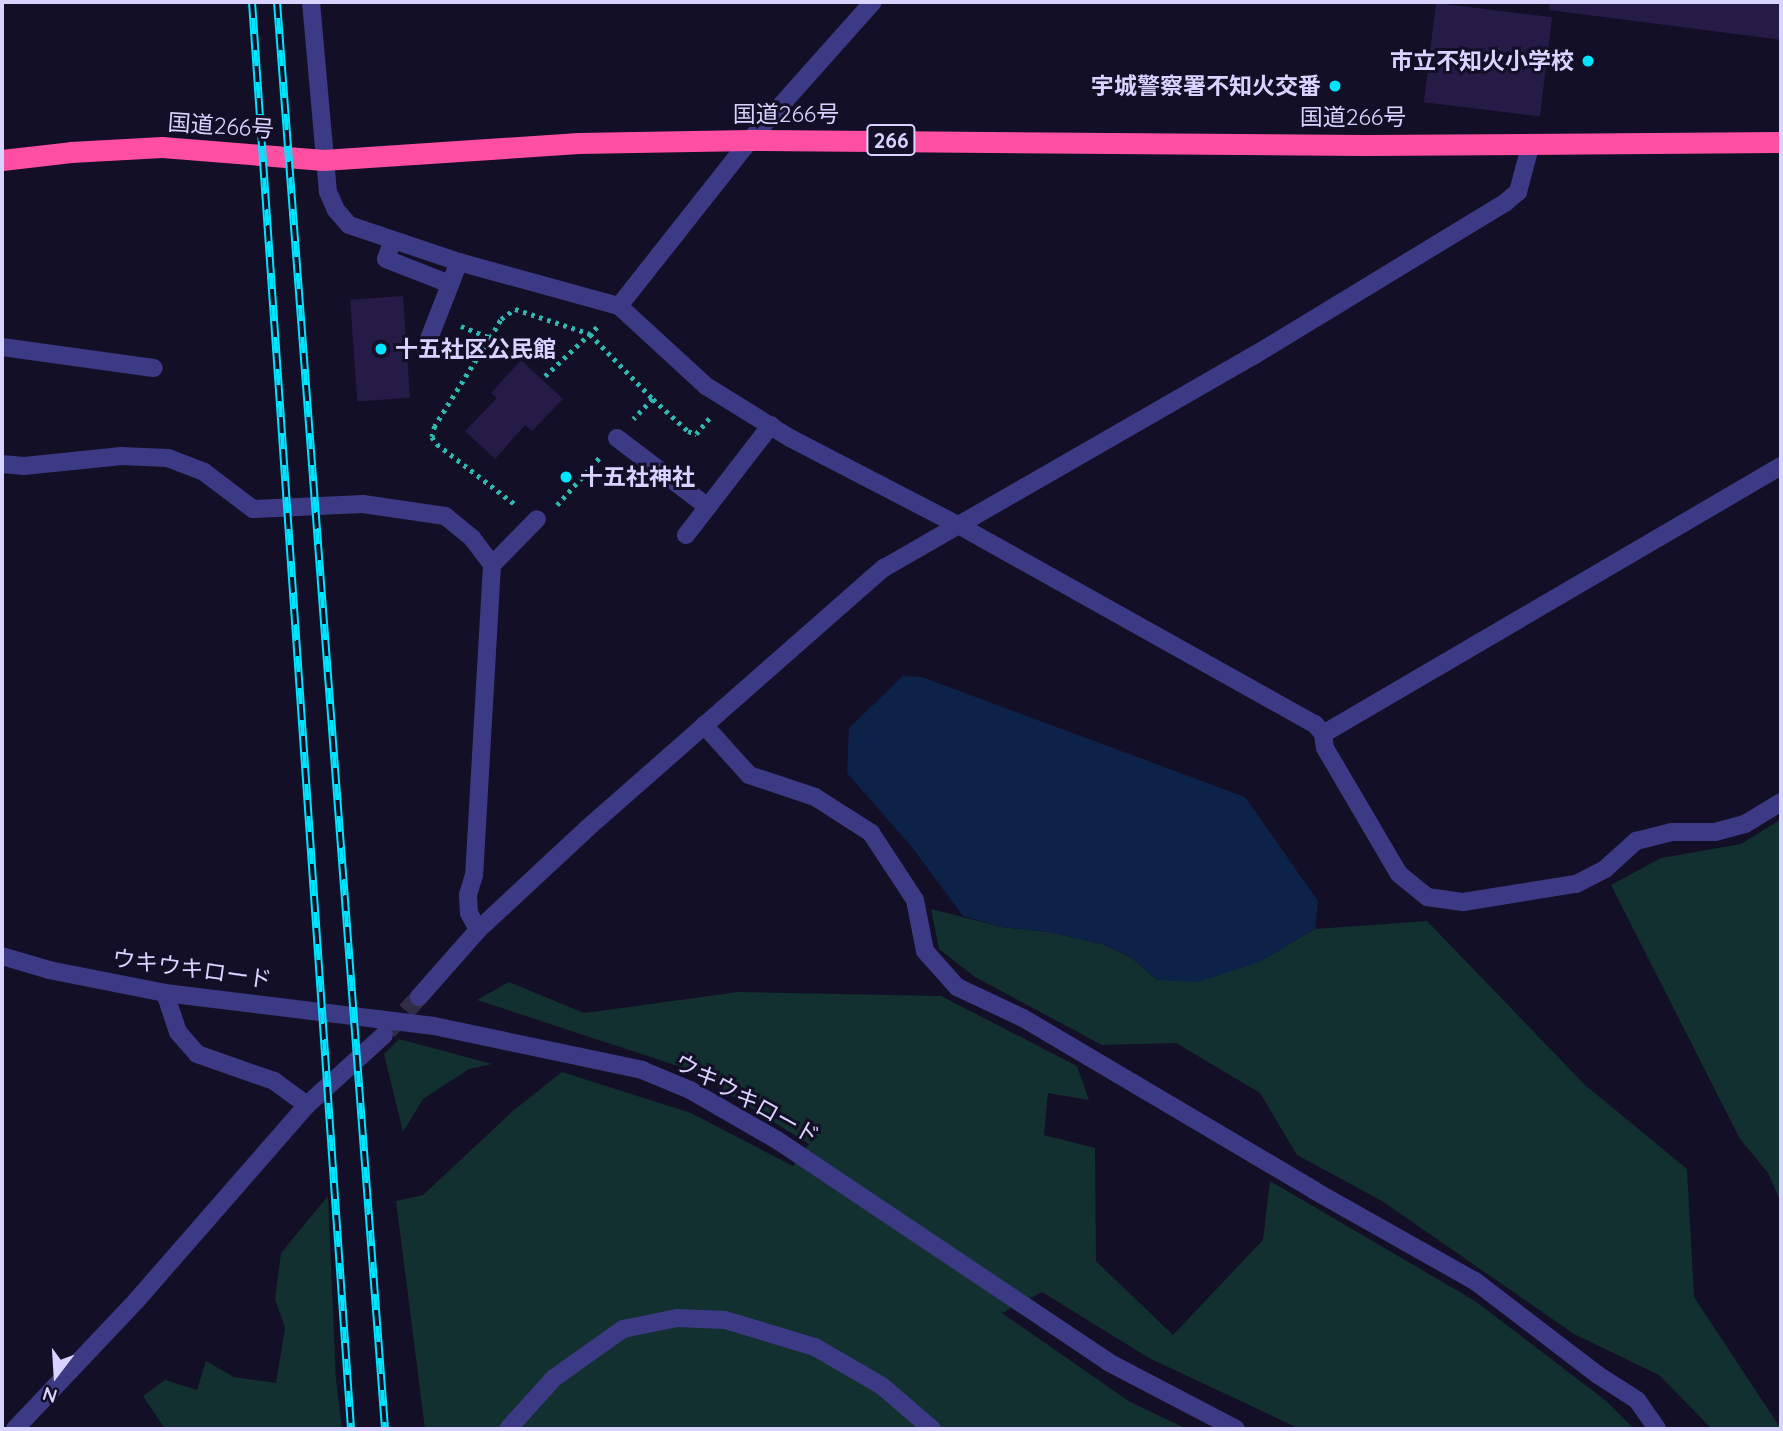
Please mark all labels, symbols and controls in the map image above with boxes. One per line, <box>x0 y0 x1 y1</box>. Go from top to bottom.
place label: 市立不知火小学校 <box>1390 47 1574 75</box>
marker: 市立不知火小学校 <box>1580 53 1596 69</box>
place label: 宇城警察署不知火交番 <box>1091 72 1321 100</box>
marker: 宇城警察署不知火交番 <box>1327 78 1343 94</box>
street label: 国道266号 <box>733 100 839 128</box>
street label: 国道266号 <box>1300 103 1406 131</box>
street label: 国道266号 <box>167 109 275 143</box>
road number: 266 <box>865 122 917 158</box>
place label: 十五社区公民館 <box>395 335 556 363</box>
marker: 十五社区公民館 <box>373 341 389 357</box>
place label: 十五社神社 <box>580 463 695 491</box>
marker: 十五社神社 <box>558 469 574 485</box>
street label: ウキウキロード <box>110 944 274 994</box>
street label: ウキウキロード <box>670 1048 824 1150</box>
north arrow <box>21 1340 91 1410</box>
text: N <box>40 1382 60 1409</box>

